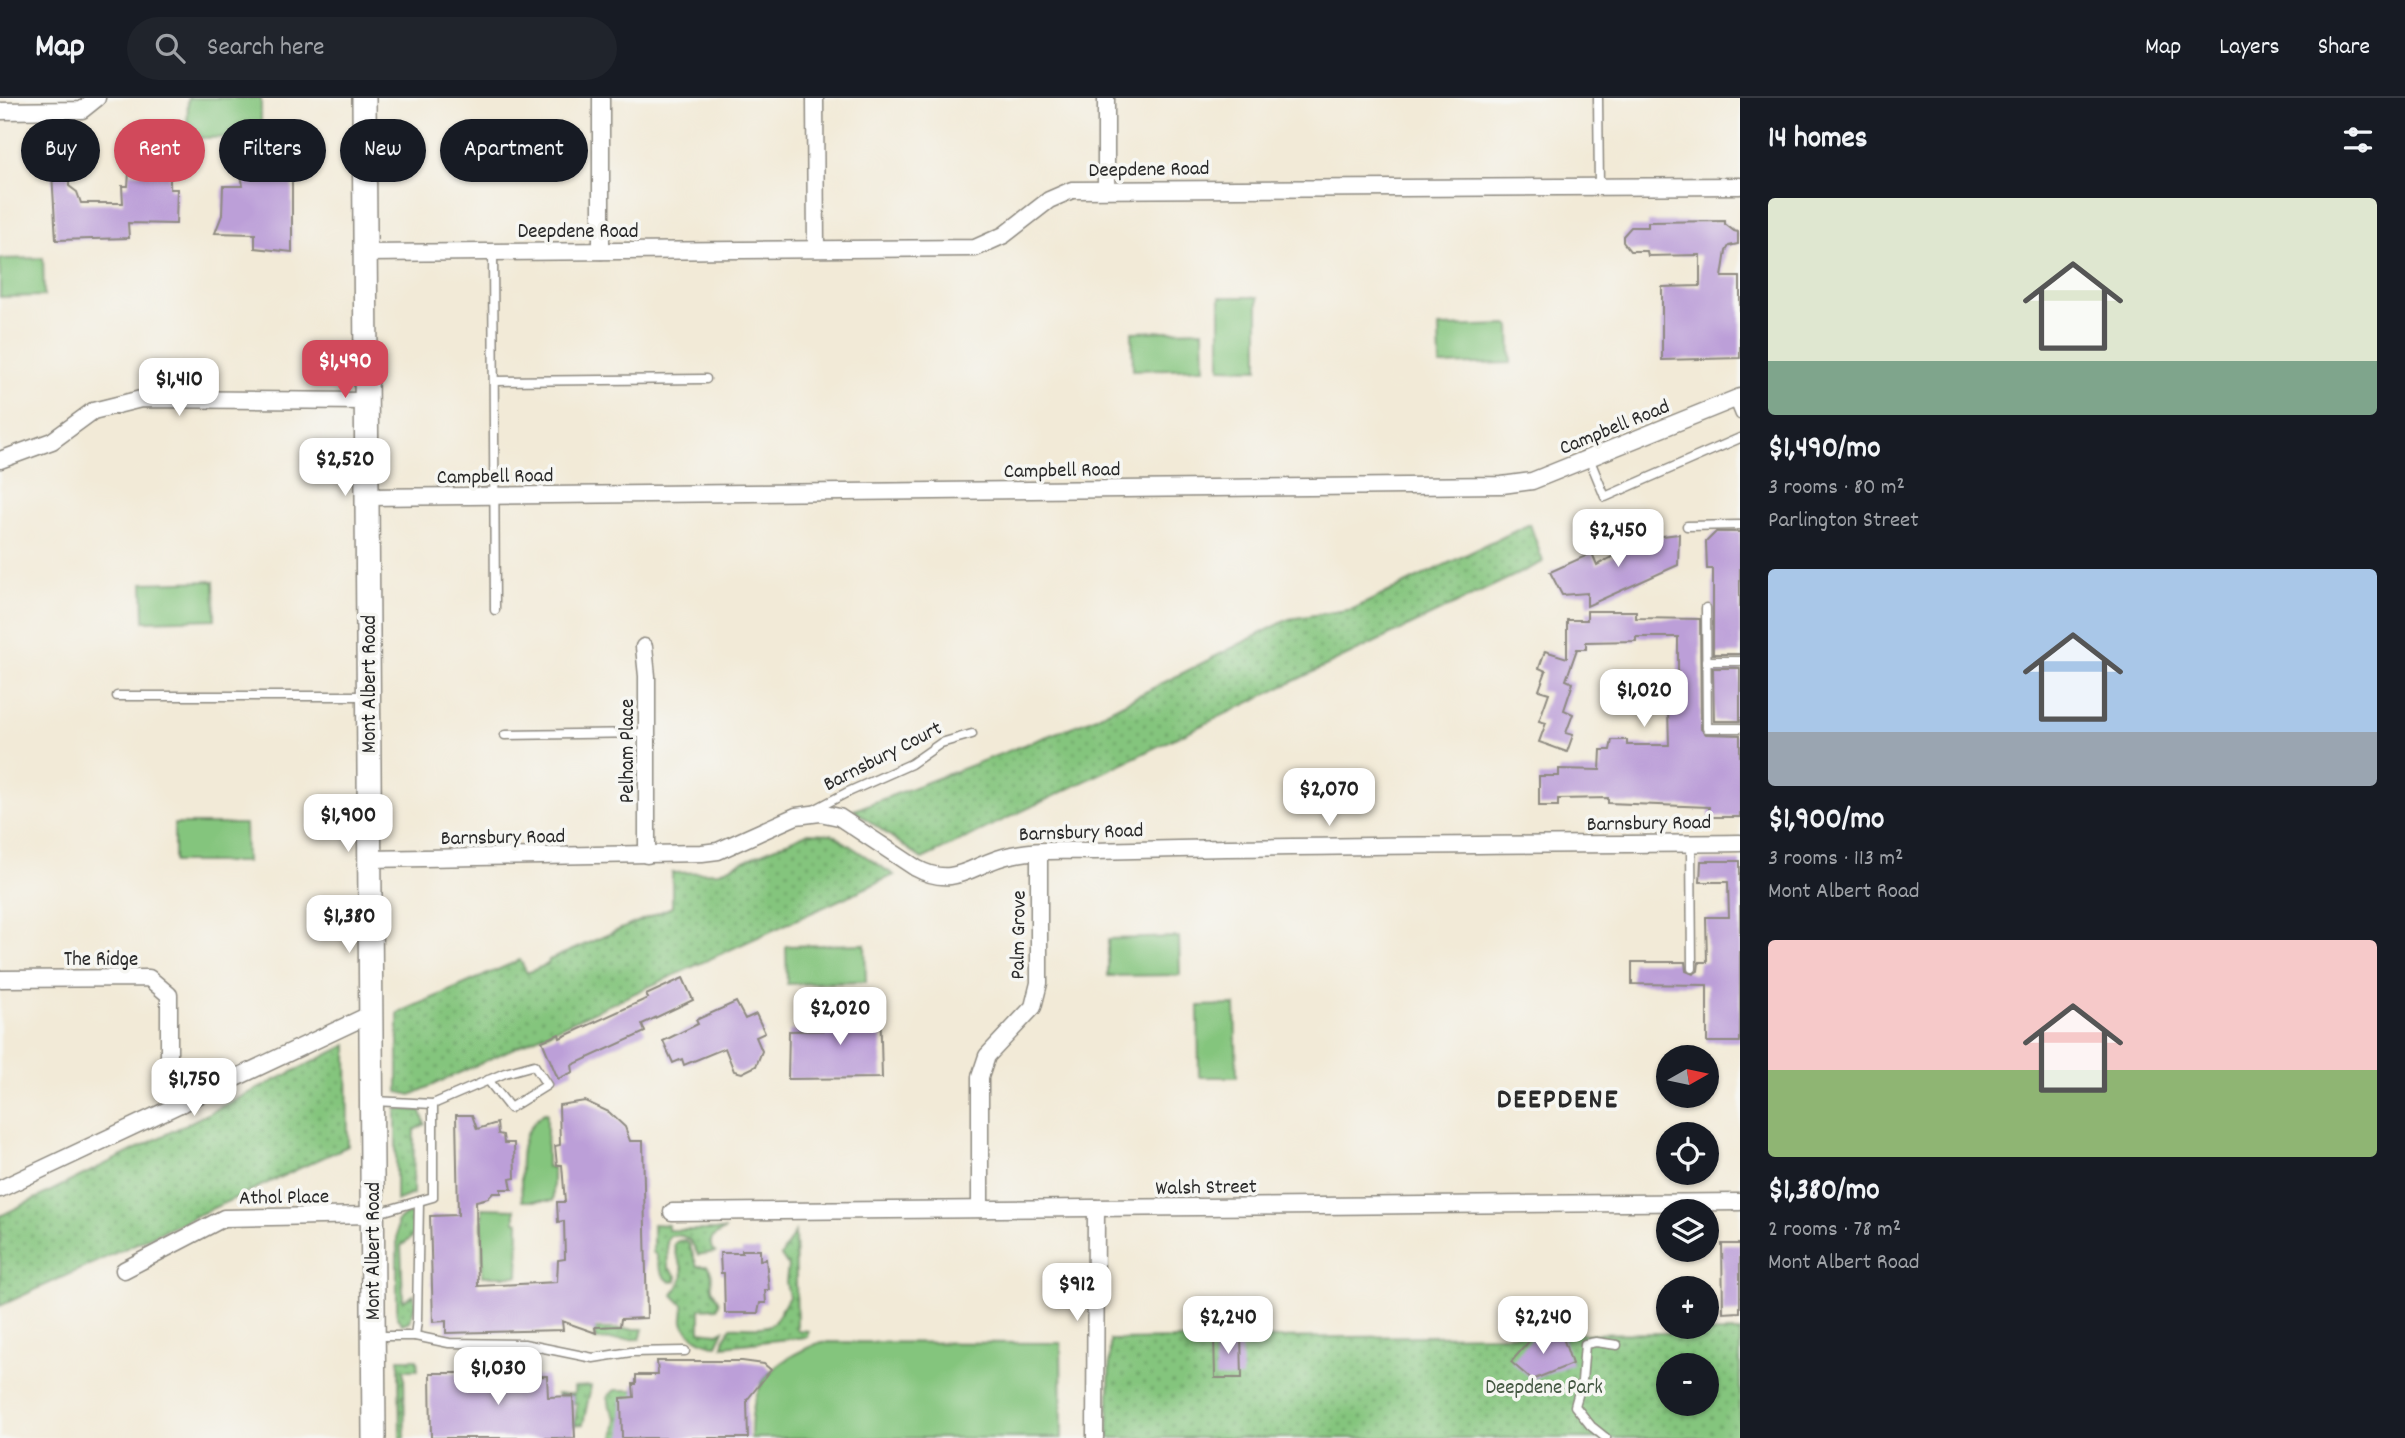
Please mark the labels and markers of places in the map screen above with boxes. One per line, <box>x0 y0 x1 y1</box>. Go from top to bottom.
pin: $1,490 <box>288 341 402 400</box>
pin: $1,410 <box>122 358 236 418</box>
pin: $2,520 <box>288 438 402 498</box>
pin: $2,450 <box>1561 510 1675 569</box>
pin: $1,020 <box>1587 670 1701 729</box>
pin: $2,070 <box>1272 768 1386 828</box>
pin: $1,900 <box>291 794 405 854</box>
pin: $1,380 <box>292 896 406 955</box>
pin: $2,020 <box>783 988 897 1047</box>
pin: $1,750 <box>137 1058 251 1118</box>
pin: $912 <box>1036 1264 1118 1323</box>
pin: $2,240 <box>1171 1296 1285 1356</box>
pin: $2,240 <box>1486 1296 1600 1356</box>
pin: $1,030 <box>441 1348 555 1407</box>

